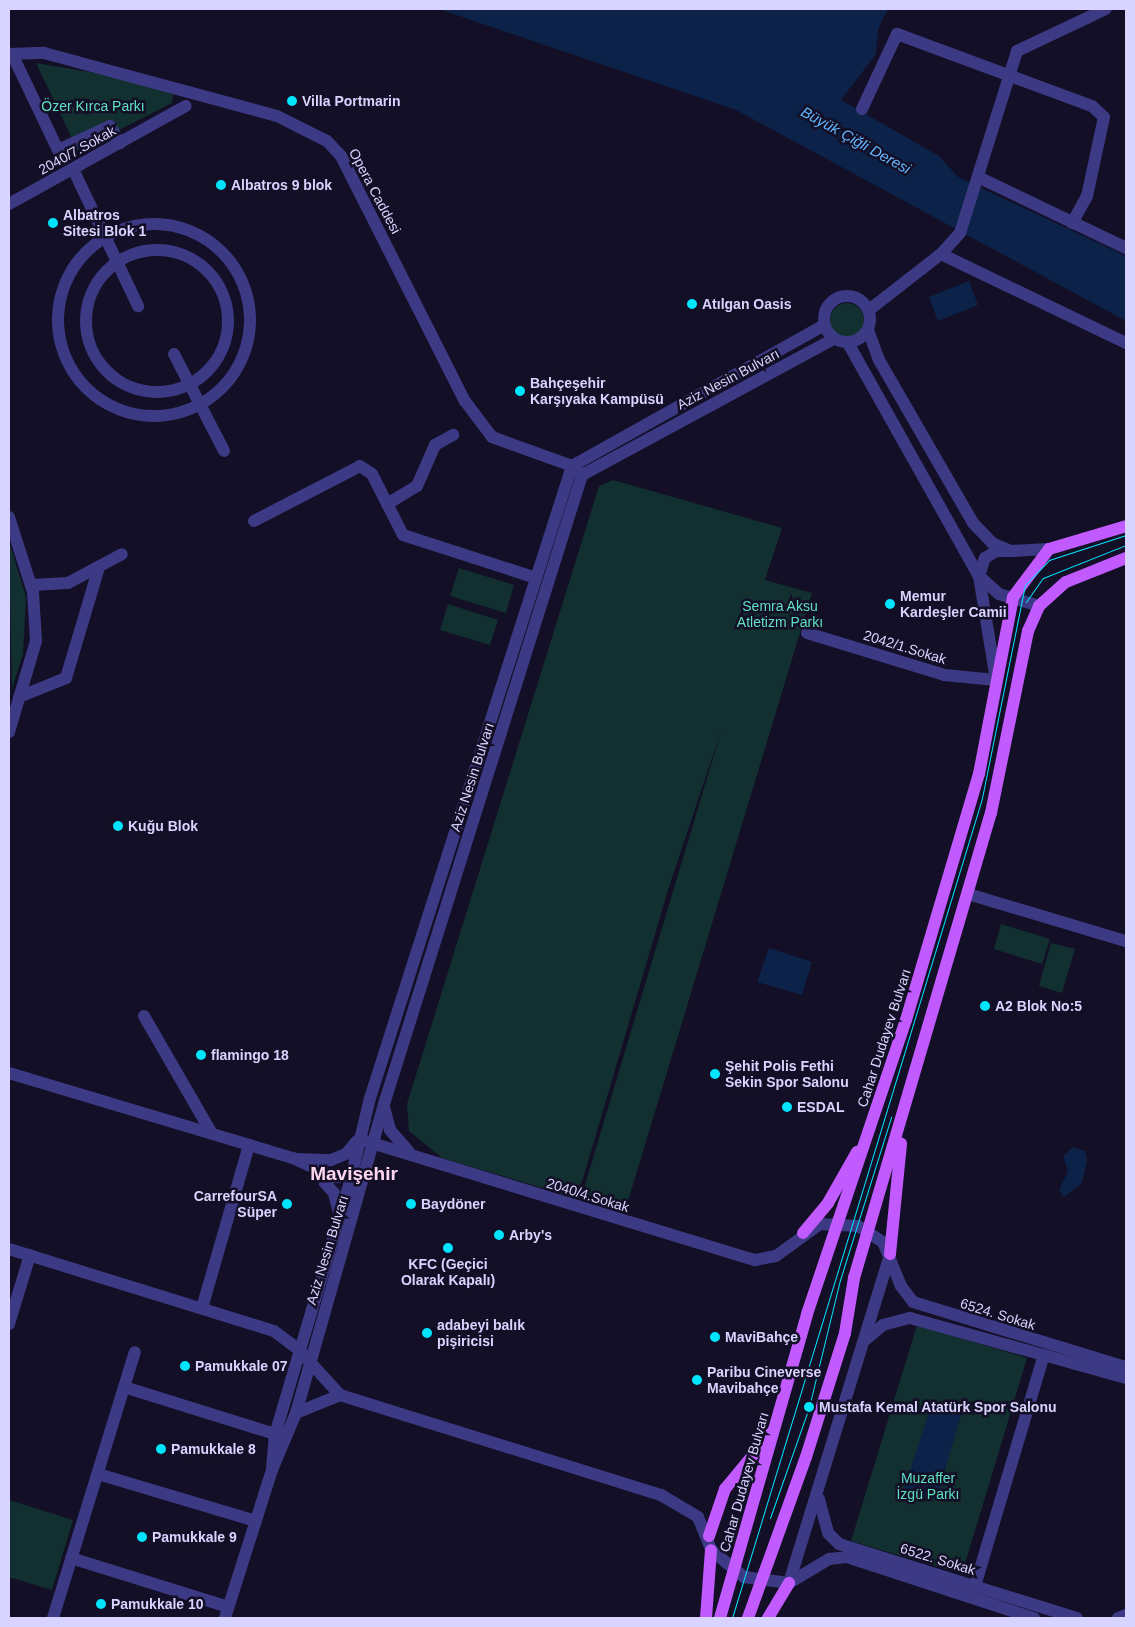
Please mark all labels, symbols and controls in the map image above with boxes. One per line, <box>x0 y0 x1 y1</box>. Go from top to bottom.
place label: Villa Portmarin <box>302 93 401 109</box>
marker: Villa Portmarin <box>286 95 298 107</box>
park label: Özer Kırca Parkı <box>41 98 145 114</box>
water label: Büyük Çiğli Deresi <box>798 102 914 178</box>
street label: 2040/7.Sokak <box>35 122 119 178</box>
street label: Opera Caddesi <box>345 145 405 237</box>
place label: Albatros 9 blok <box>231 177 332 193</box>
marker: Albatros 9 blok <box>215 179 227 191</box>
place label: Albatros Sitesi Blok 1 <box>63 207 146 240</box>
marker: Albatros Sitesi Blok 1 <box>47 217 59 229</box>
place label: Atılgan Oasis <box>702 296 791 312</box>
marker: Atılgan Oasis <box>686 298 698 310</box>
street label: Aziz Nesin Bulvarı <box>674 345 782 413</box>
place label: Bahçeşehir Karşıyaka Kampüsü <box>530 375 664 408</box>
marker: Bahçeşehir Karşıyaka Kampüsü <box>514 385 526 397</box>
place label: Memur Kardeşler Camii <box>900 588 1007 620</box>
park label: Semra Aksu Atletizm Parkı <box>737 598 823 630</box>
marker: Memur Kardeşler Camii <box>884 598 896 610</box>
street label: 2042/1.Sokak <box>862 626 948 668</box>
street label: Aziz Nesin Bulvarı <box>446 720 498 834</box>
place label: Kuğu Blok <box>128 818 198 834</box>
marker: Kuğu Blok <box>112 820 124 832</box>
street label: Cahar Dudayev Bulvarı <box>854 967 914 1109</box>
place label: A2 Blok No:5 <box>995 998 1082 1014</box>
marker: A2 Blok No:5 <box>979 1000 991 1012</box>
place label: flamingo 18 <box>211 1047 289 1063</box>
marker: flamingo 18 <box>195 1049 207 1061</box>
place label: Şehit Polis Fethi Sekin Spor Salonu <box>725 1058 849 1090</box>
marker: Şehit Polis Fethi Sekin Spor Salonu <box>709 1068 721 1080</box>
place label: ESDAL <box>797 1099 844 1115</box>
marker: ESDAL <box>781 1101 793 1113</box>
district label: Mavişehir <box>310 1163 398 1185</box>
street label: 2040/4.Sokak <box>545 1174 631 1216</box>
place label: CarrefourSA Süper <box>194 1188 277 1220</box>
street label: Aziz Nesin Bulvarı <box>302 1193 352 1307</box>
place label: Baydöner <box>421 1196 486 1212</box>
marker: CarrefourSA Süper <box>281 1198 293 1210</box>
marker: Baydöner <box>405 1198 417 1210</box>
place label: Arby's <box>509 1227 552 1243</box>
marker: Arby's <box>493 1229 505 1241</box>
marker: KFC (Geçici Olarak Kapalı) <box>442 1242 454 1254</box>
place label: KFC (Geçici Olarak Kapalı) <box>401 1256 495 1288</box>
street label: 6524. Sokak <box>958 1295 1038 1333</box>
place label: adabeyi balık pişiricisi <box>437 1317 525 1350</box>
marker: adabeyi balık pişiricisi <box>421 1327 433 1339</box>
place label: MaviBahçe <box>725 1329 798 1345</box>
marker: MaviBahçe <box>709 1331 721 1343</box>
place label: Pamukkale 07 <box>195 1358 288 1374</box>
marker: Pamukkale 07 <box>179 1360 191 1372</box>
place label: Paribu Cineverse Mavibahçe <box>707 1364 821 1396</box>
marker: Paribu Cineverse Mavibahçe <box>691 1374 703 1386</box>
place label: Mustafa Kemal Atatürk Spor Salonu <box>819 1399 1057 1415</box>
marker: Mustafa Kemal Atatürk Spor Salonu <box>803 1401 815 1413</box>
street label: Cahar Dudayev Bulvarı <box>716 1410 772 1554</box>
place label: Pamukkale 8 <box>171 1441 256 1457</box>
marker: Pamukkale 8 <box>155 1443 167 1455</box>
park label: Muzaffer İzgü Parkı <box>896 1470 960 1502</box>
place label: Pamukkale 9 <box>152 1529 237 1545</box>
marker: Pamukkale 9 <box>136 1531 148 1543</box>
street label: 6522. Sokak <box>898 1540 978 1578</box>
place label: Pamukkale 10 <box>111 1596 204 1612</box>
marker: Pamukkale 10 <box>95 1598 107 1610</box>

